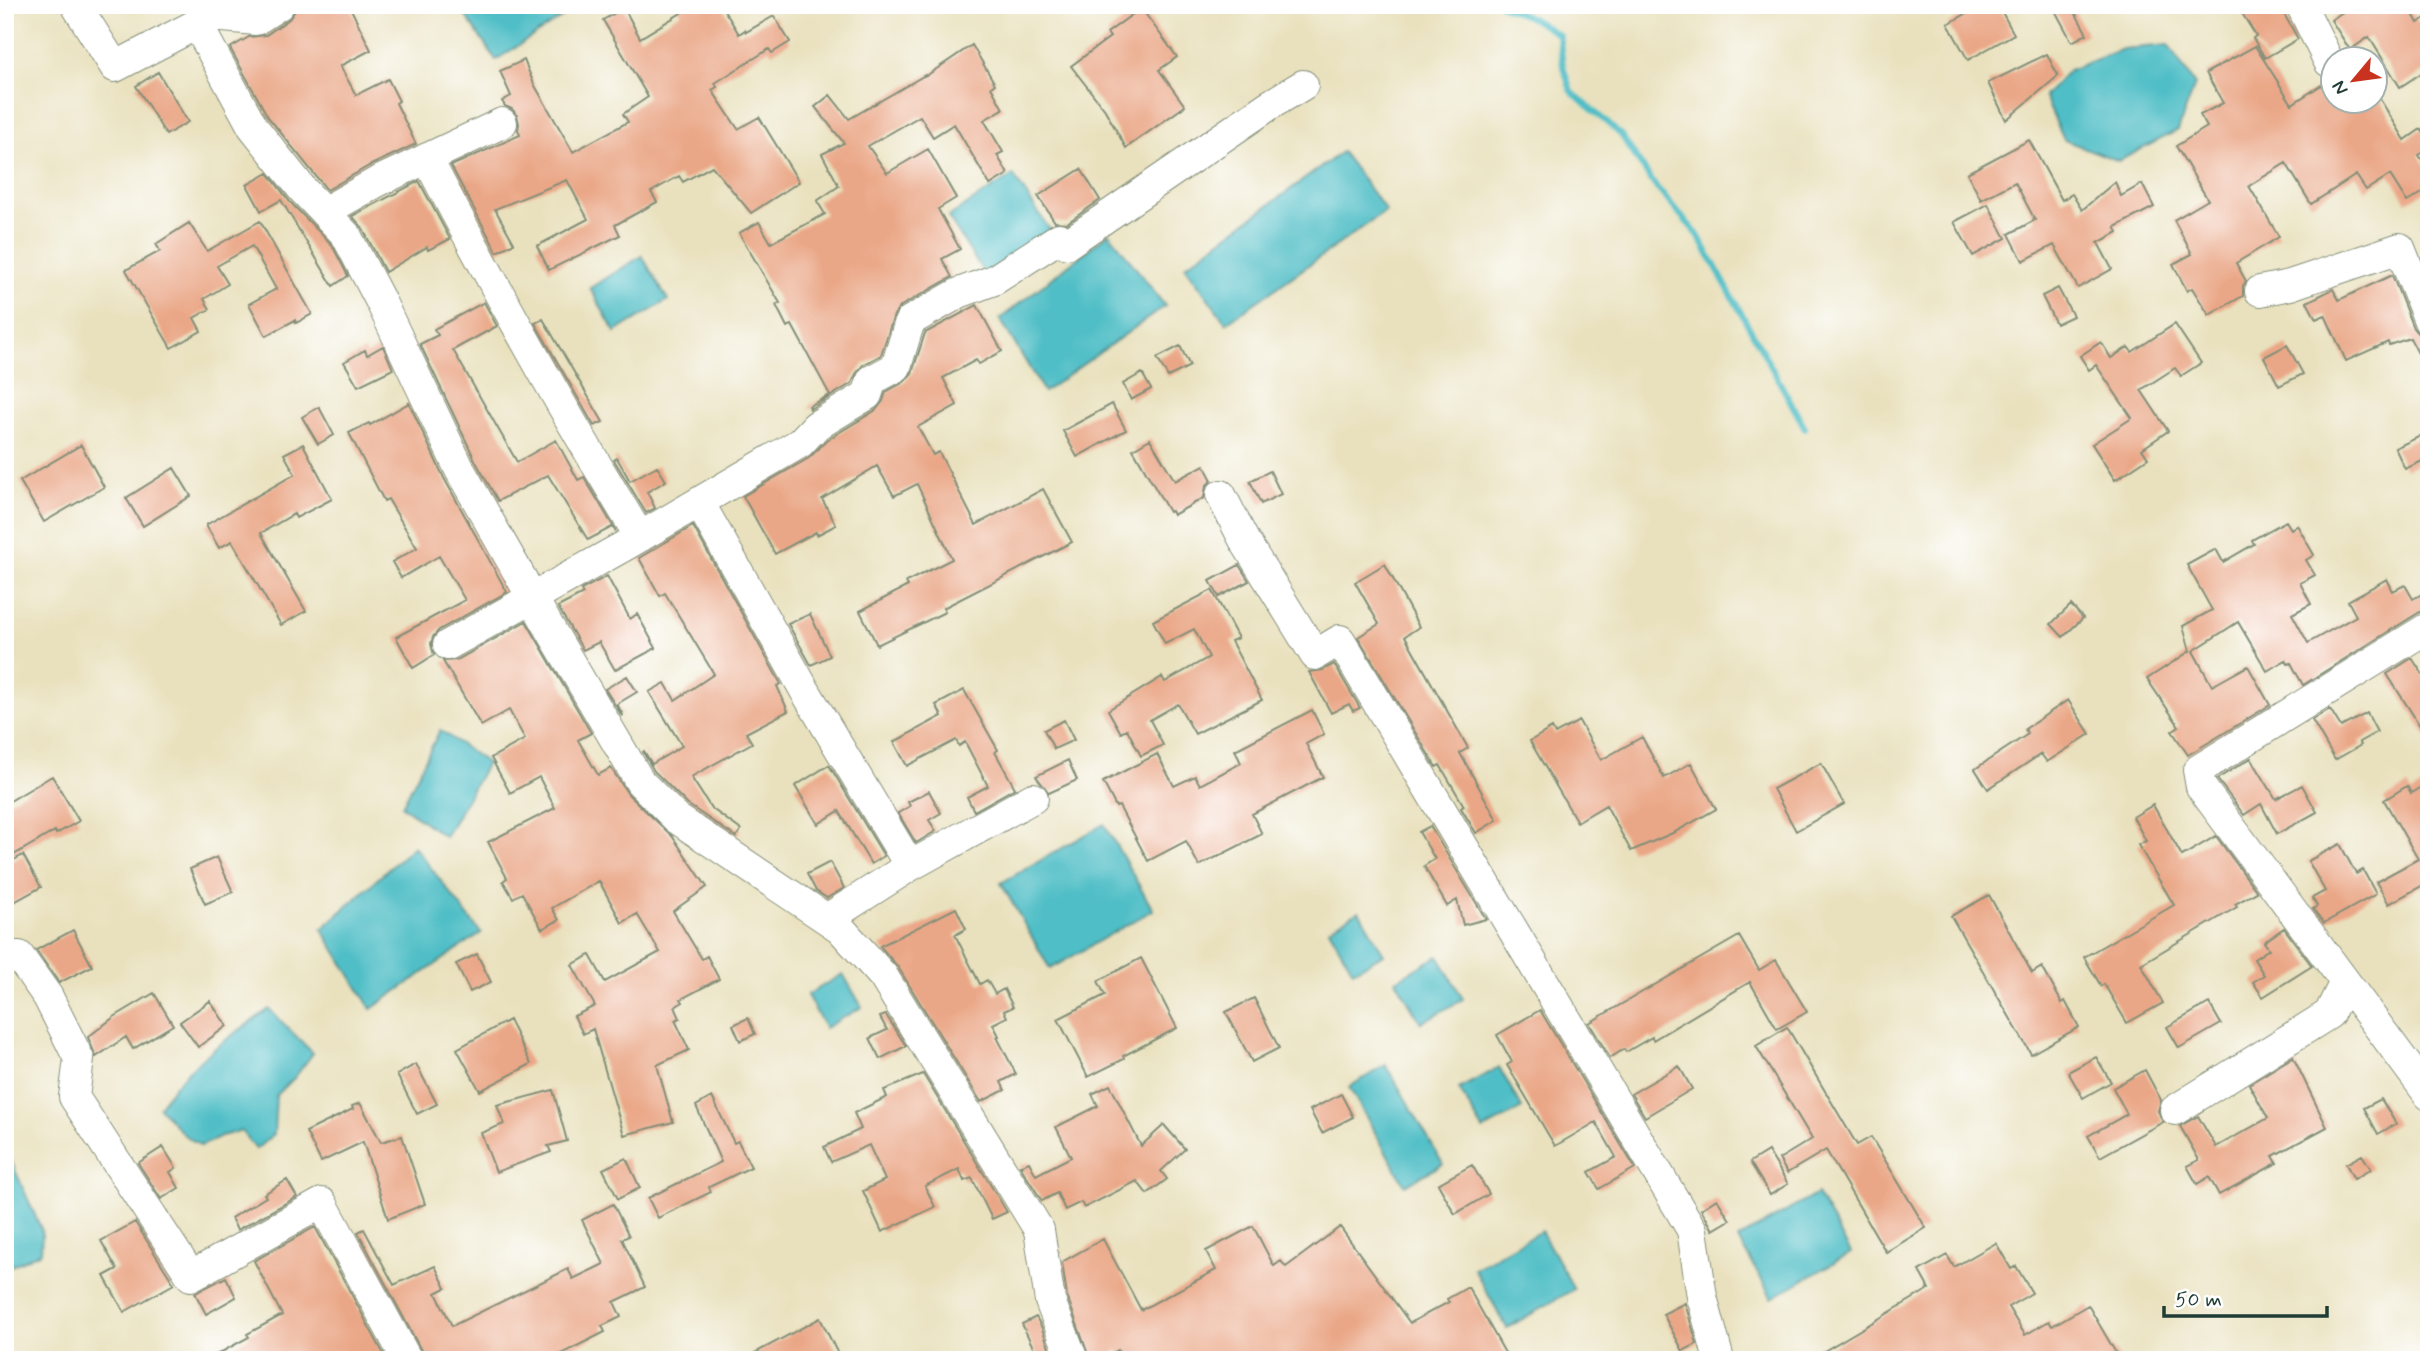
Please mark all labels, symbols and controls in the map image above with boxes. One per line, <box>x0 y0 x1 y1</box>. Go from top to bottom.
north arrow <box>2318 46 2388 116</box>
text: N <box>2326 76 2354 99</box>
scale bar <box>2164 1274 2327 1318</box>
text: 50 m <box>2175 1286 2222 1314</box>

